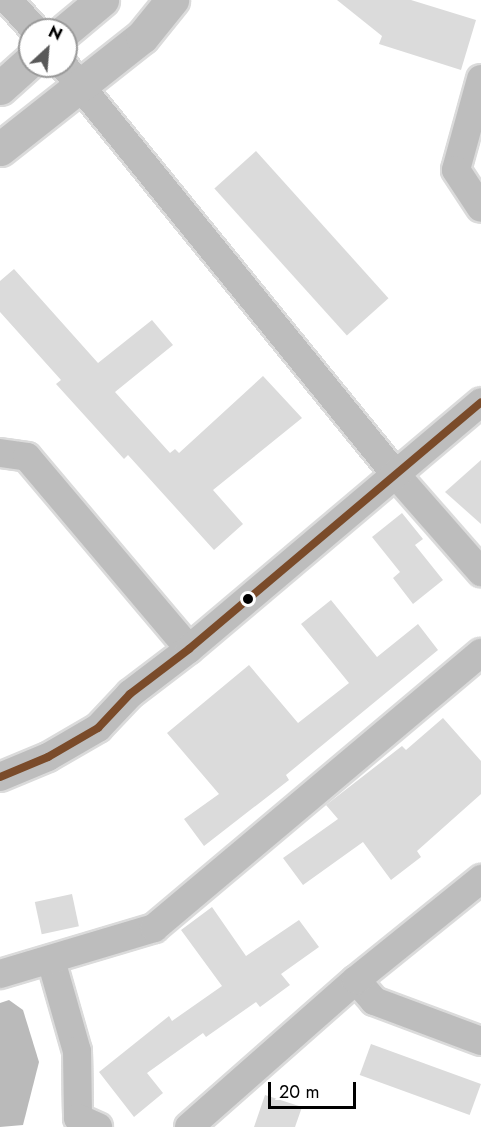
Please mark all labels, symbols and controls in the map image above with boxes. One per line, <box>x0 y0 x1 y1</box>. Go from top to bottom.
north arrow <box>18 18 78 78</box>
text: N <box>44 20 66 46</box>
unlabelled marker <box>242 593 254 605</box>
scale bar <box>271 1070 360 1108</box>
text: 20 m <box>279 1079 319 1105</box>

